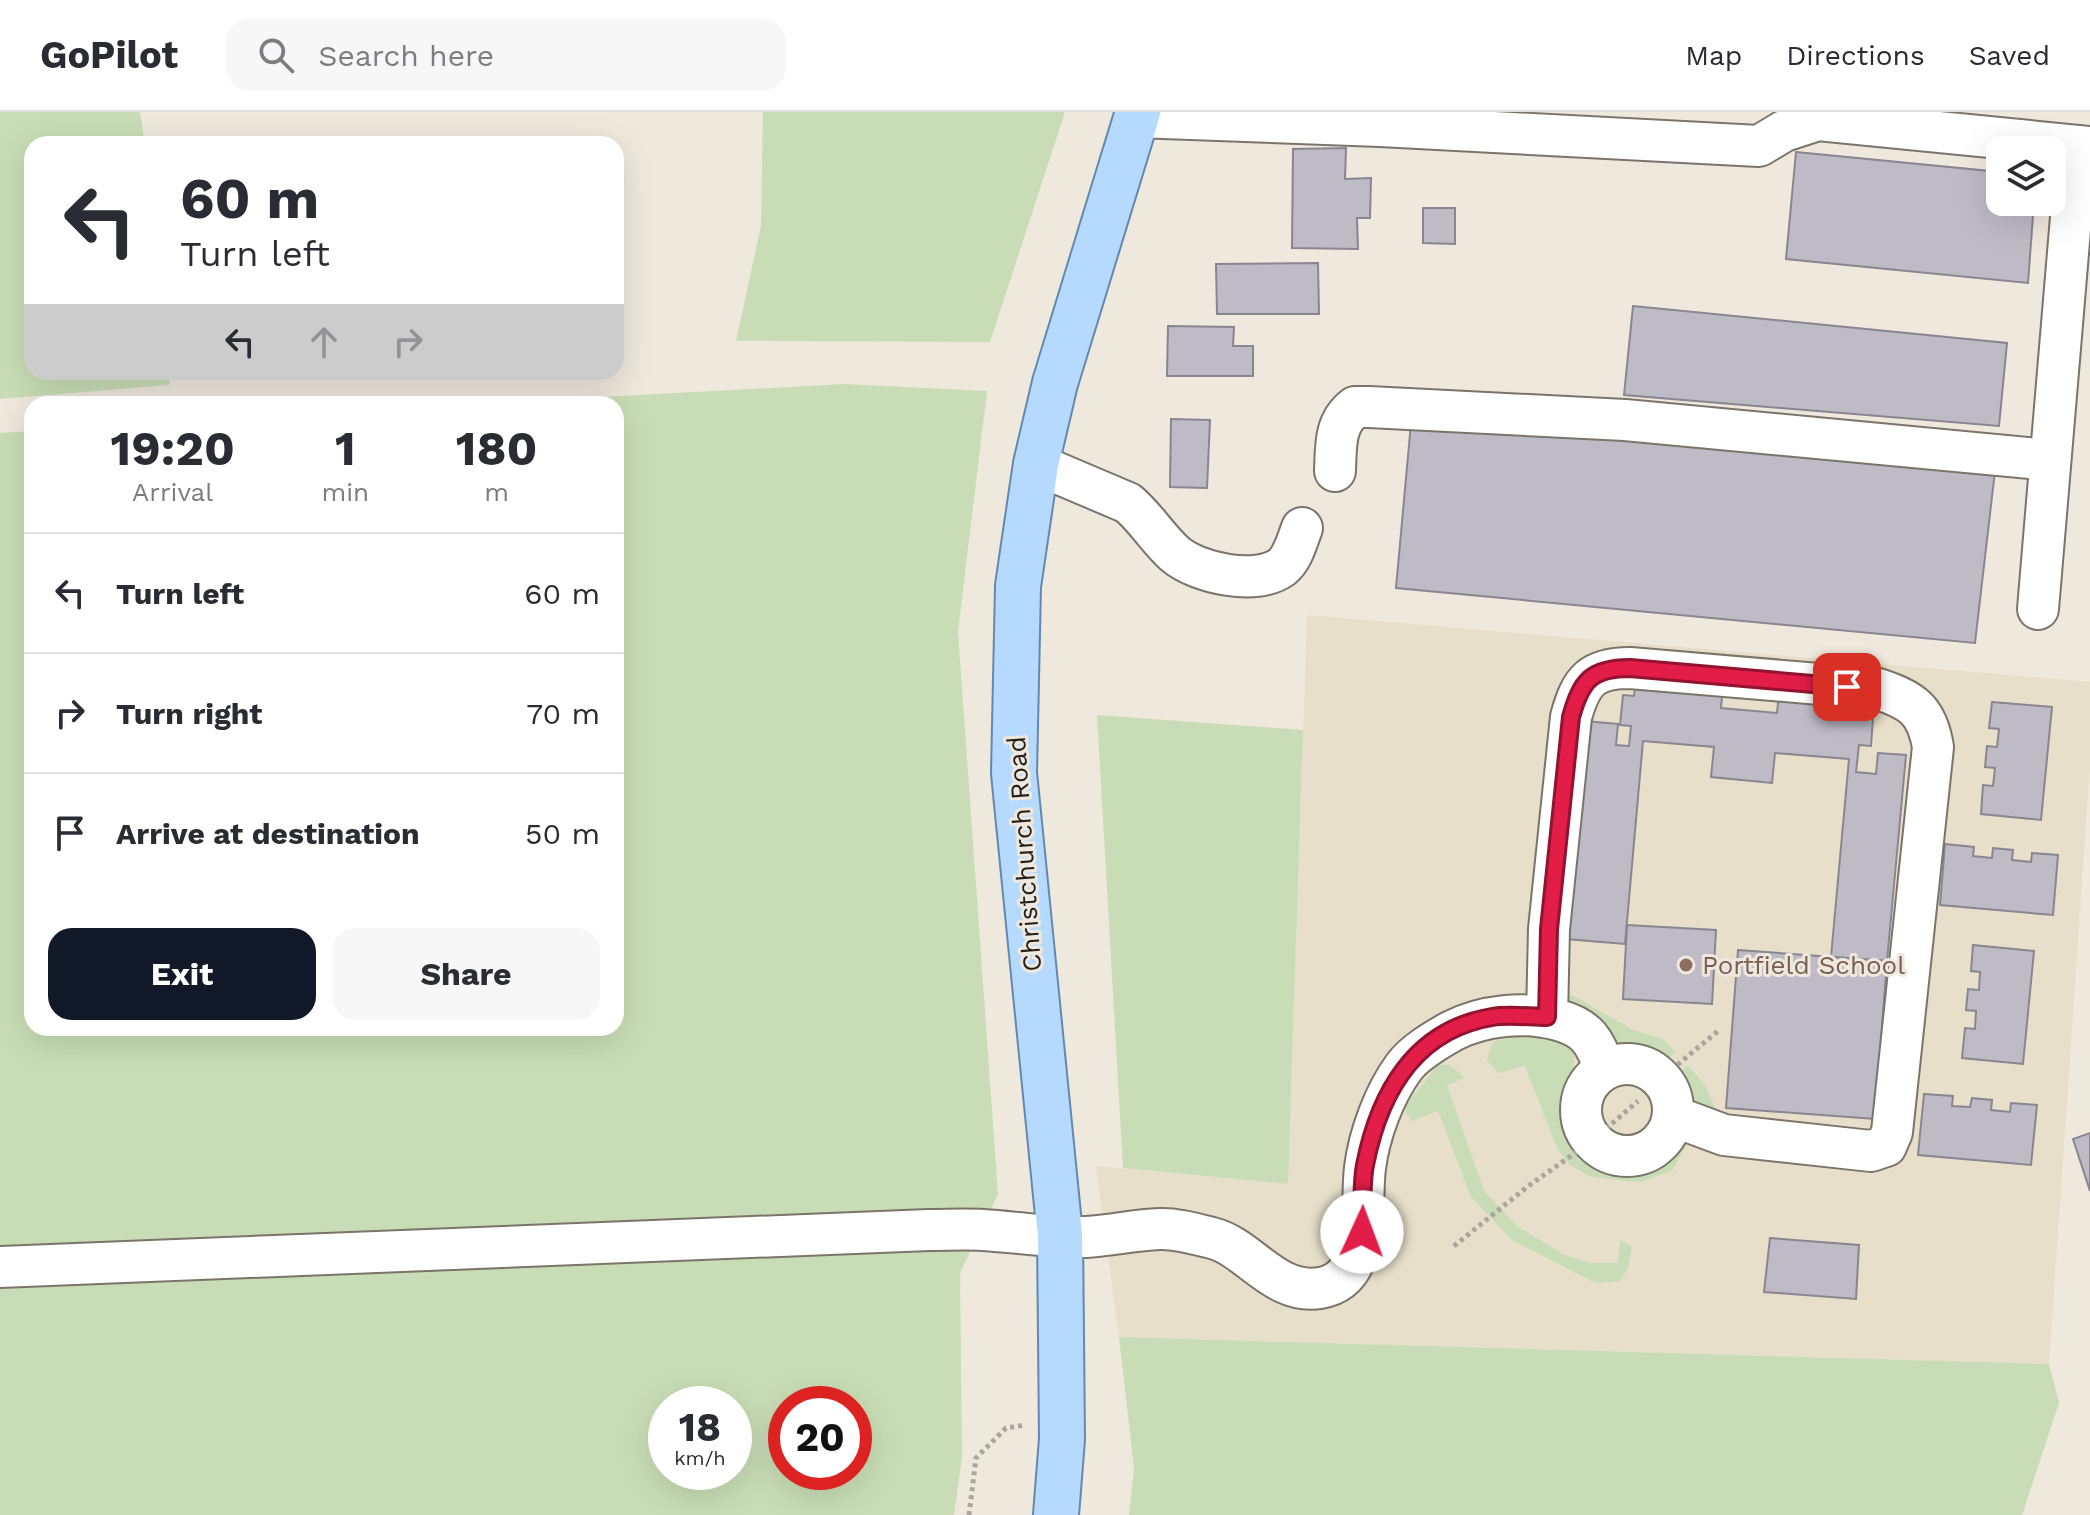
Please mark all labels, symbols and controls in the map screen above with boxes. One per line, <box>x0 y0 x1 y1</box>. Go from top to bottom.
search box <box>226 19 786 91</box>
text: GoPilot <box>40 33 178 77</box>
icon: search <box>254 33 298 77</box>
text: Search here <box>318 38 494 73</box>
text: Map <box>1685 39 1742 72</box>
text: Directions <box>1786 39 1925 72</box>
text: Saved <box>1969 39 2050 72</box>
map controls <box>1986 136 2066 216</box>
button: layers <box>1986 136 2066 216</box>
text: 60 m <box>180 166 319 232</box>
icon: left <box>48 168 152 272</box>
text: Turn left <box>180 233 330 275</box>
icon: left <box>218 320 262 364</box>
icon: ahead <box>302 320 346 364</box>
icon: right <box>386 320 430 364</box>
text: 19:20 <box>111 420 235 477</box>
text: 1 <box>335 420 356 477</box>
text: 180 <box>456 420 537 477</box>
text: Arrival <box>132 477 213 507</box>
text: min <box>321 477 369 507</box>
text: m <box>484 477 509 507</box>
icon: left <box>48 571 92 615</box>
text: Turn left <box>116 576 244 611</box>
text: 60 m <box>524 576 600 611</box>
pin <box>1813 653 1881 721</box>
icon: arrive <box>1825 665 1869 709</box>
icon: right <box>48 691 92 735</box>
text: Turn right <box>116 696 262 731</box>
text: 70 m <box>526 696 600 731</box>
street label: Christchurch Road <box>1001 735 1047 973</box>
icon: arrive <box>48 811 92 855</box>
text: Arrive at destination <box>116 816 420 851</box>
text: 50 m <box>525 816 600 851</box>
button: Exit <box>48 928 316 1020</box>
button: Share <box>332 928 600 1020</box>
place label: Portfield School <box>1702 950 1905 980</box>
marker: Portfield School <box>1677 956 1695 974</box>
position arrow <box>1320 1190 1404 1274</box>
speed limit sign: 20 <box>768 1386 872 1490</box>
text: 18 <box>679 1404 721 1451</box>
text: km/h <box>674 1446 726 1470</box>

